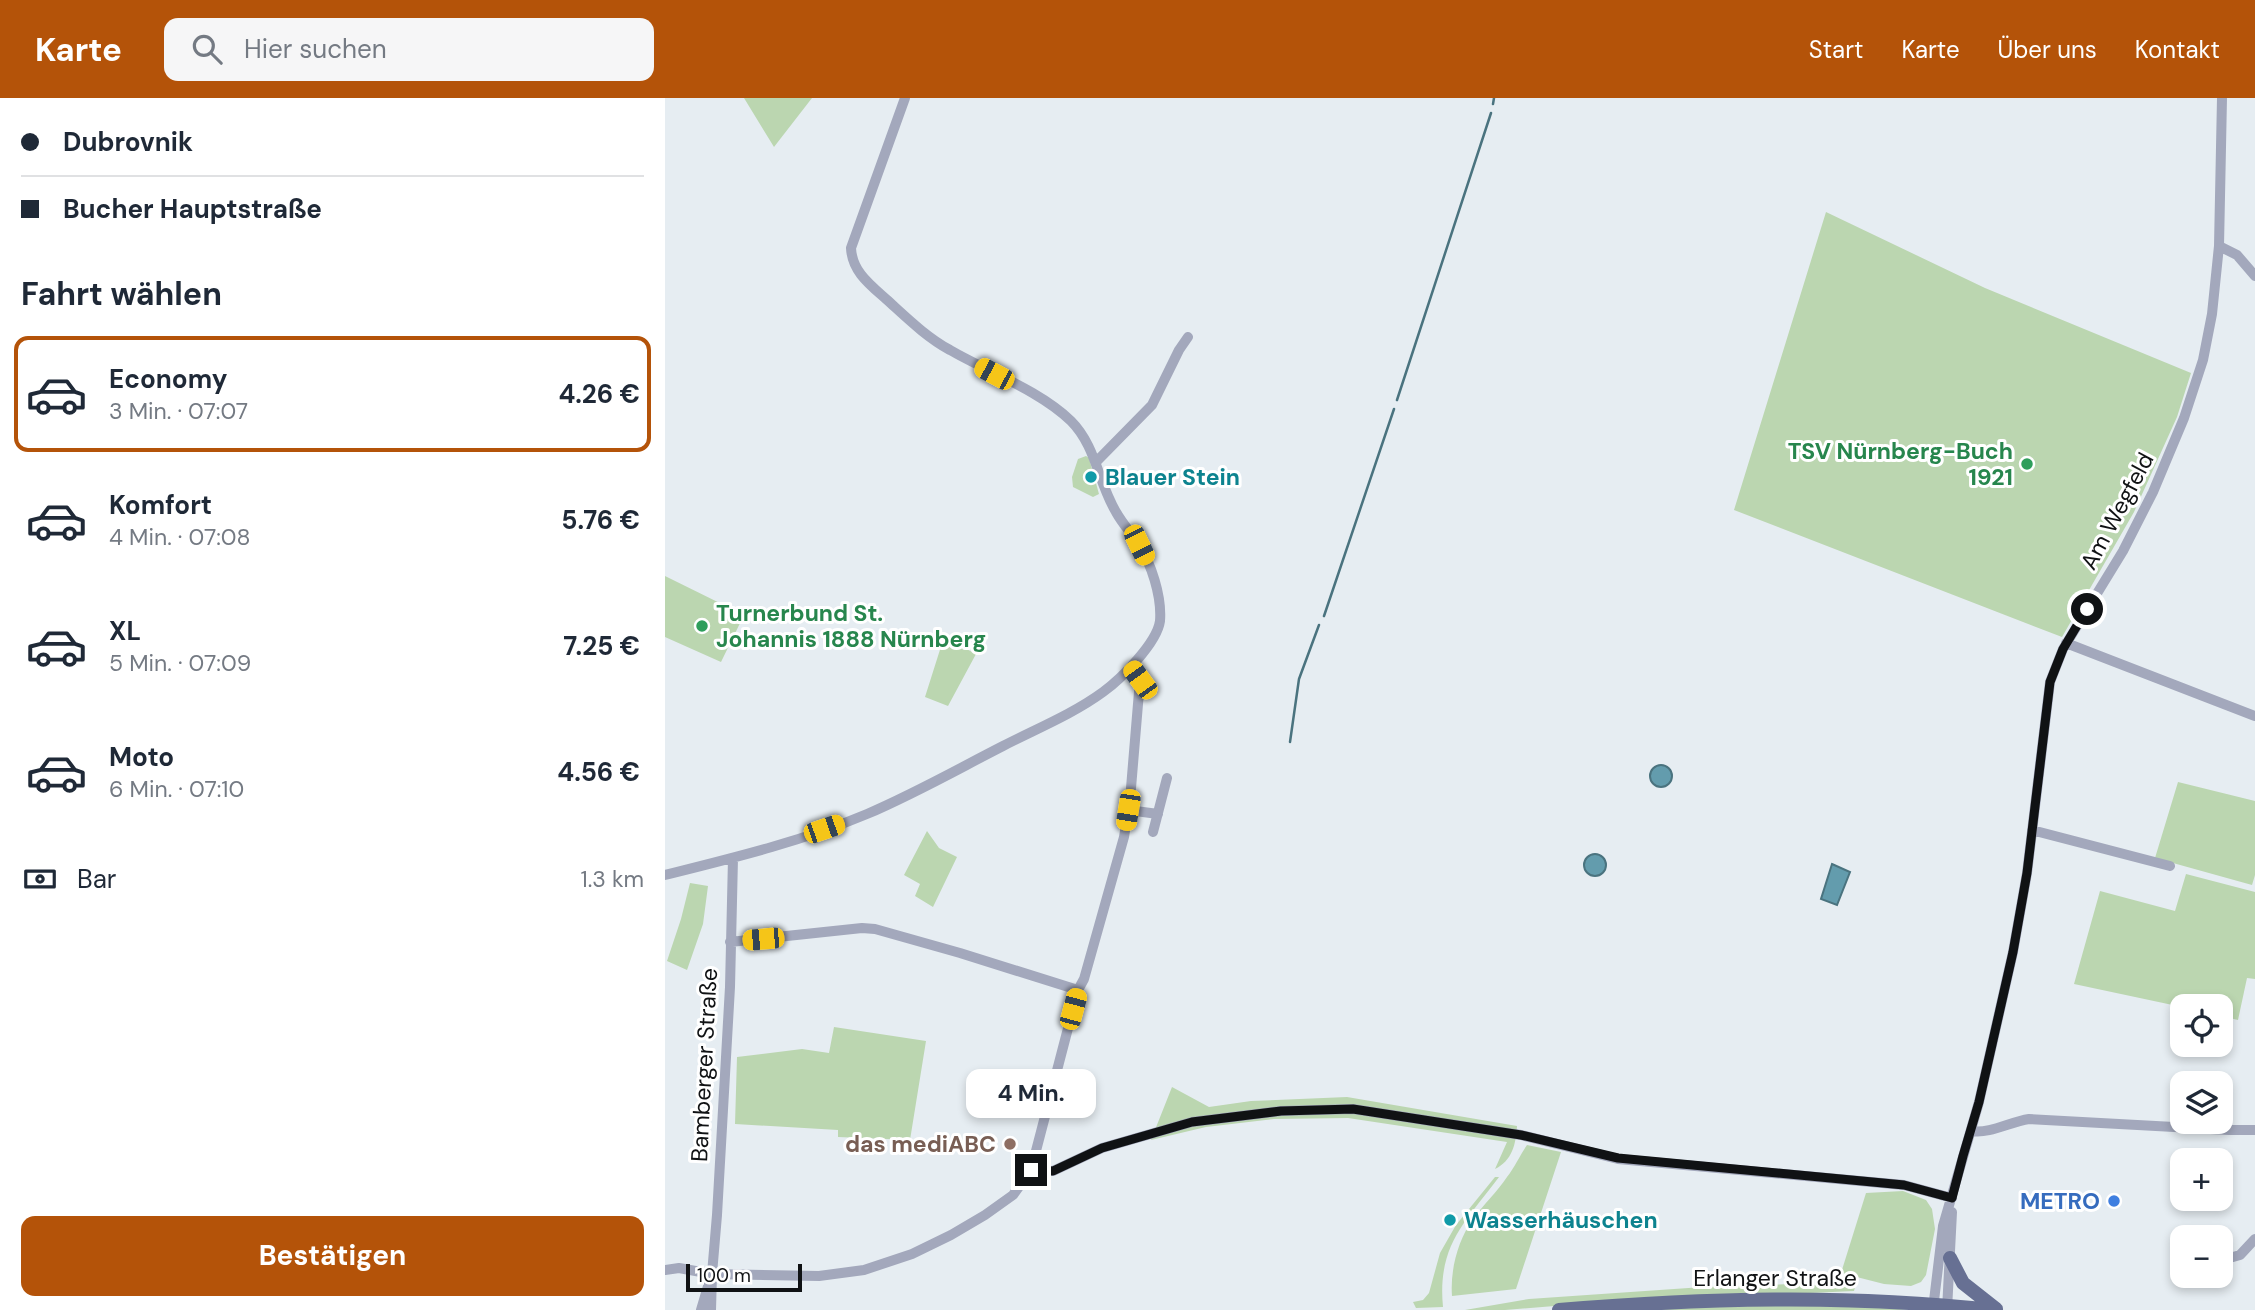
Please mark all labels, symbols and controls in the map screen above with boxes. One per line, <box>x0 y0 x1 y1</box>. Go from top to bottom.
search box <box>164 18 654 81</box>
text: Karte <box>35 28 122 71</box>
icon: search <box>188 30 226 68</box>
text: Hier suchen <box>244 32 387 66</box>
text: Start <box>1809 34 1863 65</box>
text: Karte <box>1901 34 1960 65</box>
text: Über uns <box>1998 34 2097 65</box>
text: Kontakt <box>2135 34 2220 65</box>
text: Dubrovnik <box>63 125 193 159</box>
text: Bucher Hauptstraße <box>63 192 322 226</box>
text: Fahrt wählen <box>21 273 222 315</box>
car <box>971 355 1018 393</box>
text: Economy <box>109 362 227 396</box>
icon: car <box>25 363 88 426</box>
text: 4.26 € <box>558 377 640 411</box>
text: 3 Min. · 07:07 <box>109 396 248 426</box>
place label: TSV Nürnberg-Buch 1921 <box>1788 436 2013 492</box>
street label: Am Wegfeld <box>2074 447 2160 575</box>
marker: TSV Nürnberg-Buch 1921 <box>2019 456 2035 472</box>
place label: Blauer Stein <box>1105 462 1240 492</box>
marker: Blauer Stein <box>1083 469 1099 485</box>
text: Komfort <box>109 488 212 522</box>
icon: car <box>25 489 88 552</box>
text: 5.76 € <box>561 503 640 537</box>
text: 4 Min. · 07:08 <box>109 522 251 552</box>
car <box>1121 522 1158 568</box>
route start <box>2071 593 2103 625</box>
place label: Turnerbund St. Johannis 1888 Nürnberg <box>716 598 986 654</box>
text: XL <box>109 614 141 648</box>
icon: car <box>25 615 88 678</box>
marker: Turnerbund St. Johannis 1888 Nürnberg <box>694 618 710 634</box>
text: 7.25 € <box>563 629 640 663</box>
text: 5 Min. · 07:09 <box>109 648 251 678</box>
car <box>1120 657 1161 703</box>
text: Moto <box>109 740 174 774</box>
icon: car <box>25 741 88 804</box>
text: 4.56 € <box>557 755 640 789</box>
text: 6 Min. · 07:10 <box>109 774 244 804</box>
car <box>1115 788 1142 832</box>
car <box>801 812 848 846</box>
icon: cash <box>21 860 59 898</box>
text: Bar <box>77 862 116 896</box>
text: 1.3 km <box>580 864 644 894</box>
car <box>742 927 785 951</box>
street label: Bamberger Straße <box>684 967 724 1163</box>
car <box>1058 986 1089 1032</box>
map controls <box>2170 994 2233 1288</box>
button: locate <box>2170 994 2233 1057</box>
callout: 4 Min. <box>966 1068 1096 1118</box>
button: layers <box>2170 1071 2233 1134</box>
text: 4 Min. <box>997 1078 1065 1108</box>
place label: das mediABC <box>845 1129 996 1159</box>
marker: das mediABC <box>1002 1136 1018 1152</box>
button: + <box>2170 1148 2233 1211</box>
route end <box>1015 1154 1047 1186</box>
place label: METRO <box>2020 1186 2100 1216</box>
marker: METRO <box>2106 1193 2122 1209</box>
place label: Wasserhäuschen <box>1464 1205 1658 1235</box>
marker: Wasserhäuschen <box>1442 1212 1458 1228</box>
button: Bestätigen <box>21 1216 644 1296</box>
button: − <box>2170 1225 2233 1288</box>
scale bar <box>686 1261 801 1293</box>
text: 100 m <box>697 1263 751 1288</box>
street label: Erlanger Straße <box>1693 1263 1857 1293</box>

